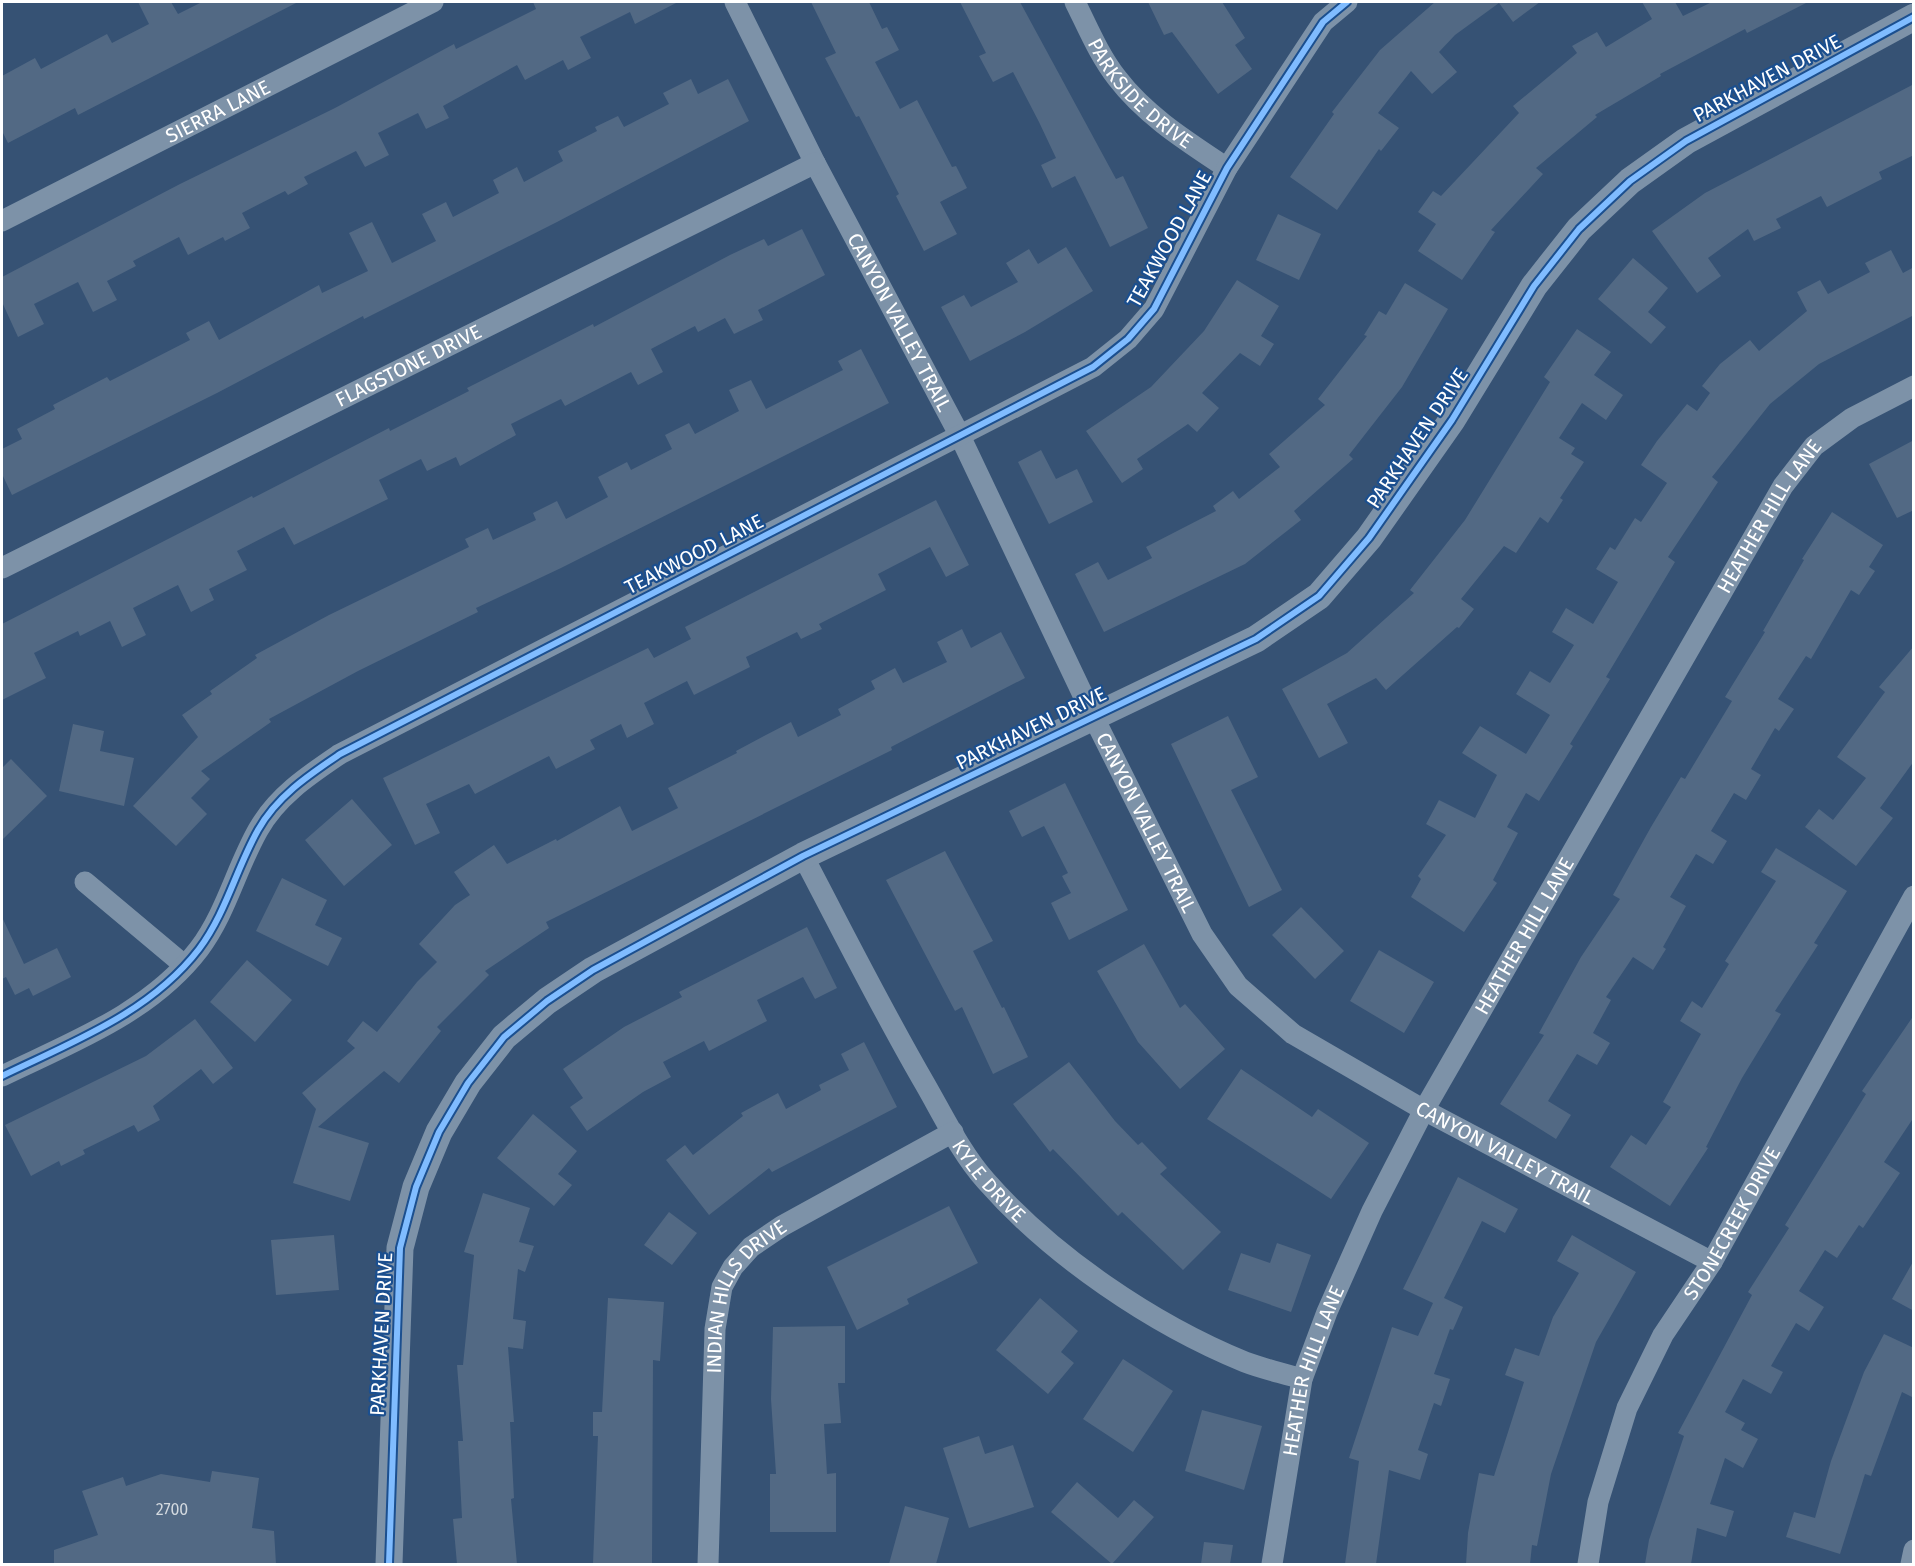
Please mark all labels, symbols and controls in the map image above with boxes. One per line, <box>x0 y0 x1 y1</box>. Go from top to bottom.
street label: PARKHAVEN DRIVE <box>1689 29 1845 127</box>
street label: PARKSIDE DRIVE <box>1083 34 1197 154</box>
street label: SIERRA LANE <box>161 75 274 148</box>
street label: TEAKWOOD LANE <box>1122 167 1216 311</box>
street label: CANYON VALLEY TRAIL <box>842 229 957 415</box>
street label: FLAGSTONE DRIVE <box>331 319 485 412</box>
street label: PARKHAVEN DRIVE <box>1361 363 1473 513</box>
street label: HEATHER HILL LANE <box>1712 435 1827 597</box>
street label: TEAKWOOD LANE <box>621 509 767 599</box>
street label: PARKHAVEN DRIVE <box>952 681 1110 775</box>
street label: CANYON VALLEY TRAIL <box>1091 728 1201 917</box>
street label: HEATHER HILL LANE <box>1470 853 1579 1019</box>
street label: CANYON VALLEY TRAIL <box>1411 1096 1599 1210</box>
street label: KYLE DRIVE <box>947 1135 1031 1227</box>
street label: STONECREEK DRIVE <box>1678 1143 1785 1304</box>
street label: INDIAN HILLS DRIVE <box>702 1215 791 1374</box>
street label: PARKHAVEN DRIVE <box>365 1251 397 1417</box>
street label: HEATHER HILL LANE <box>1278 1282 1349 1458</box>
house number: 2700 <box>156 1500 188 1519</box>

